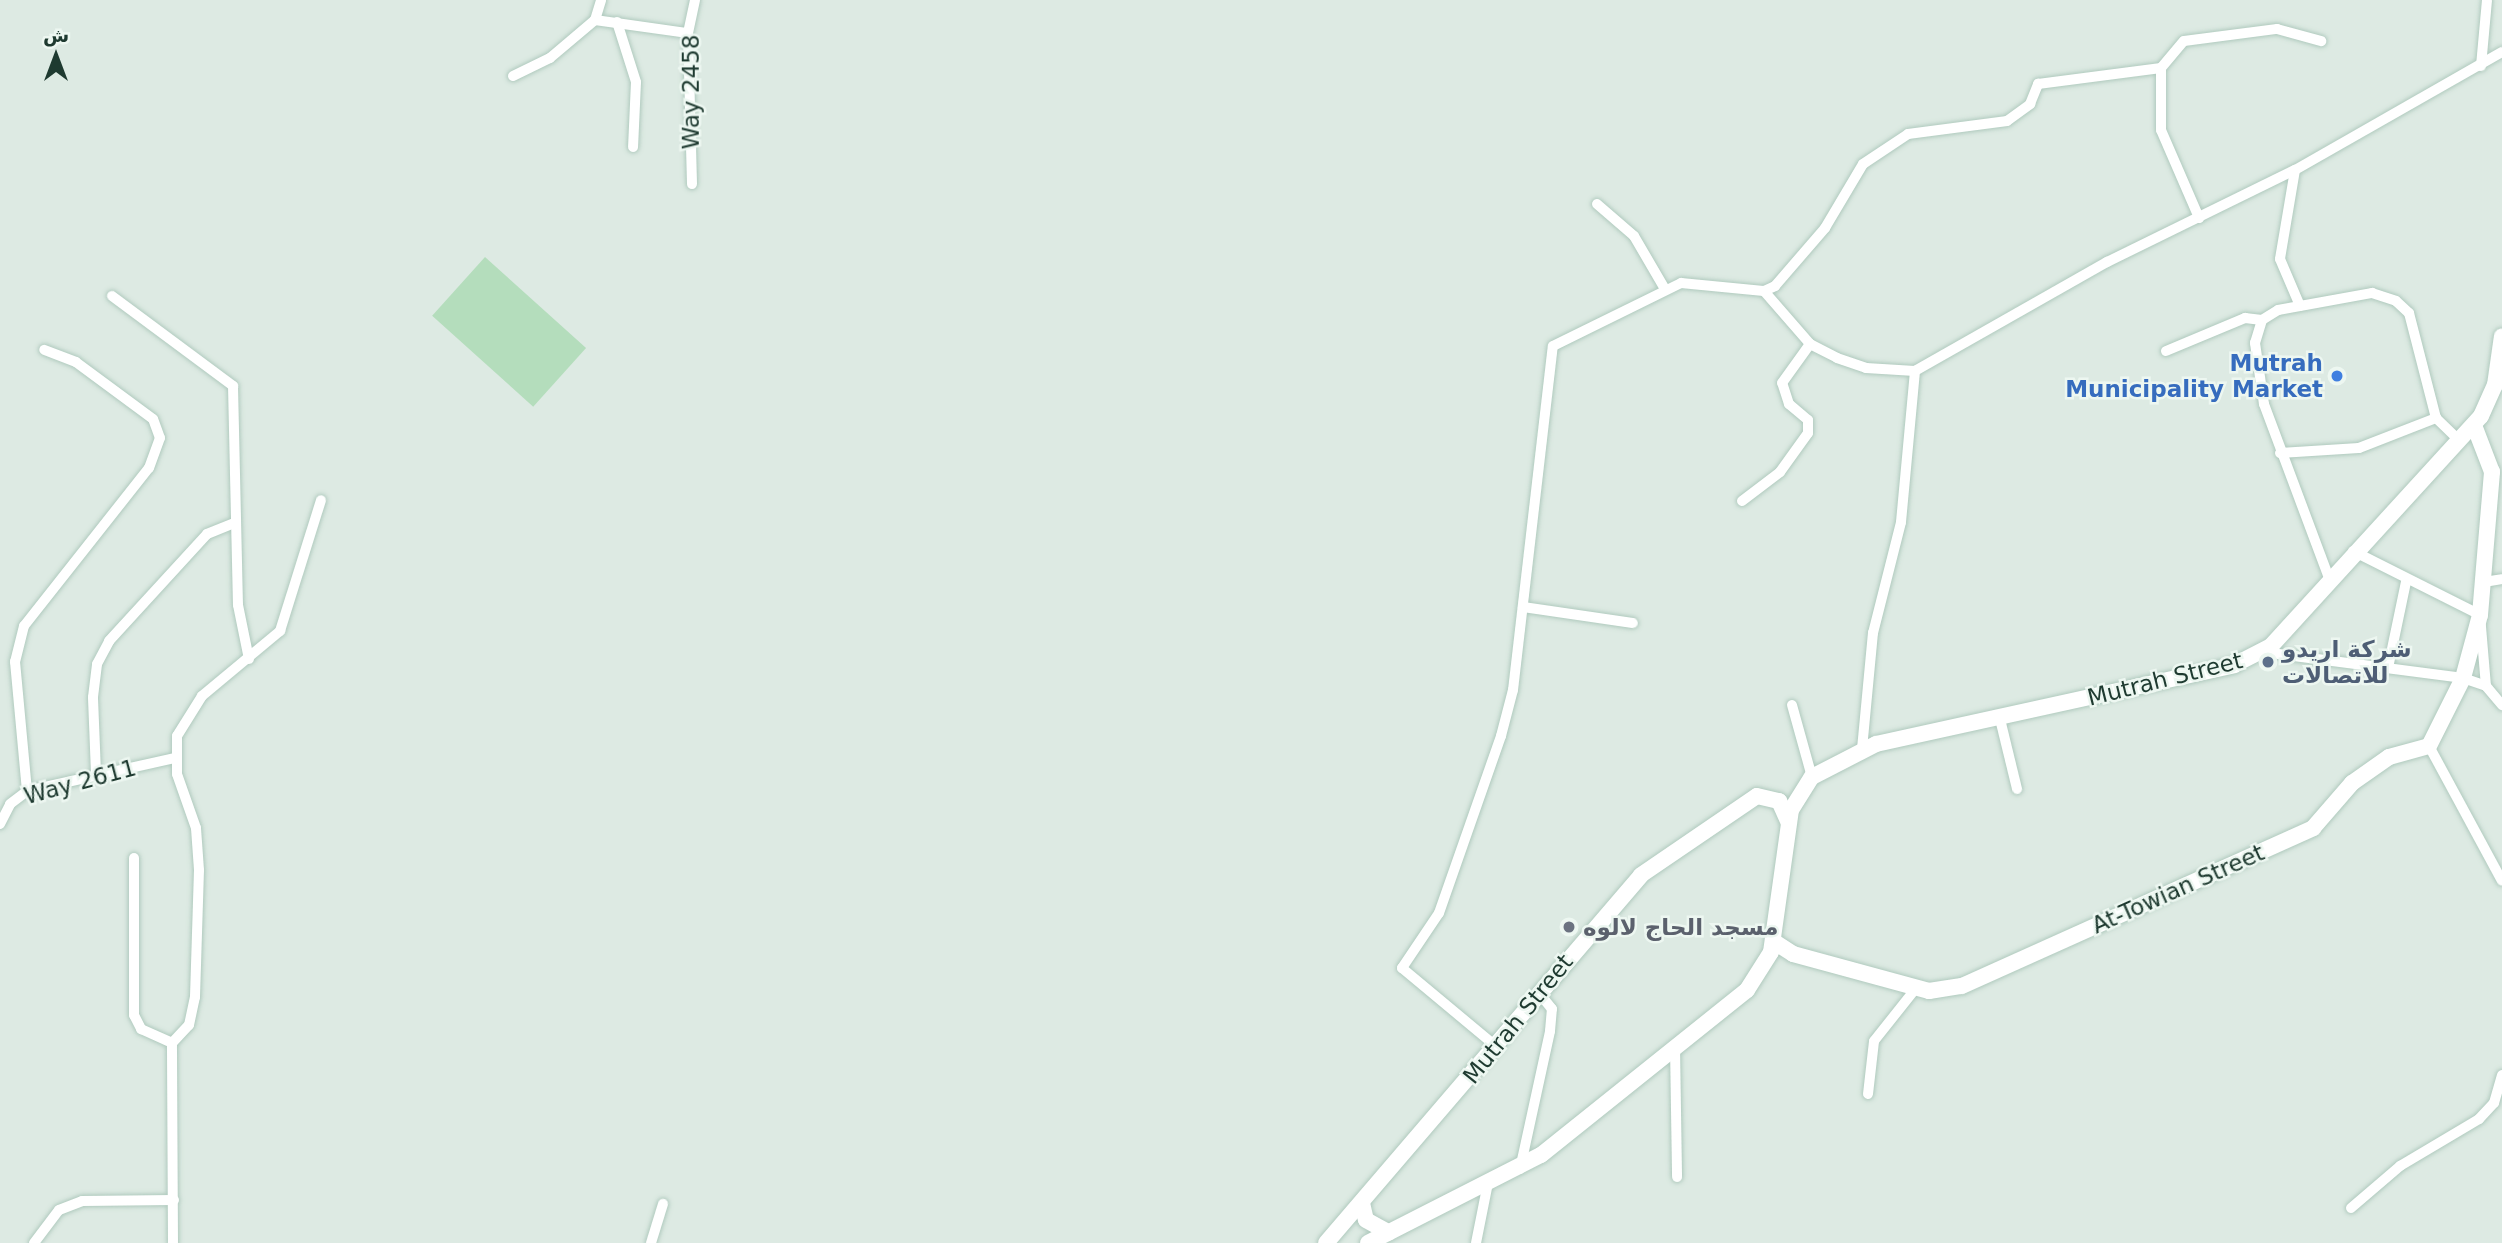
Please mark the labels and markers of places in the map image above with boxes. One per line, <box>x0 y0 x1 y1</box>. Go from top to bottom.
place label: Mutrah Municipality Market <box>2065 349 2323 403</box>
marker: Mutrah Municipality Market <box>2329 368 2345 384</box>
place label: شركة اريدو للاتصالات <box>2282 635 2412 689</box>
marker: شركة اريدو للاتصالات <box>2260 654 2276 670</box>
place label: مسجد الحاج لالوه <box>1583 913 1779 941</box>
marker: مسجد الحاج لالوه <box>1561 919 1577 935</box>

